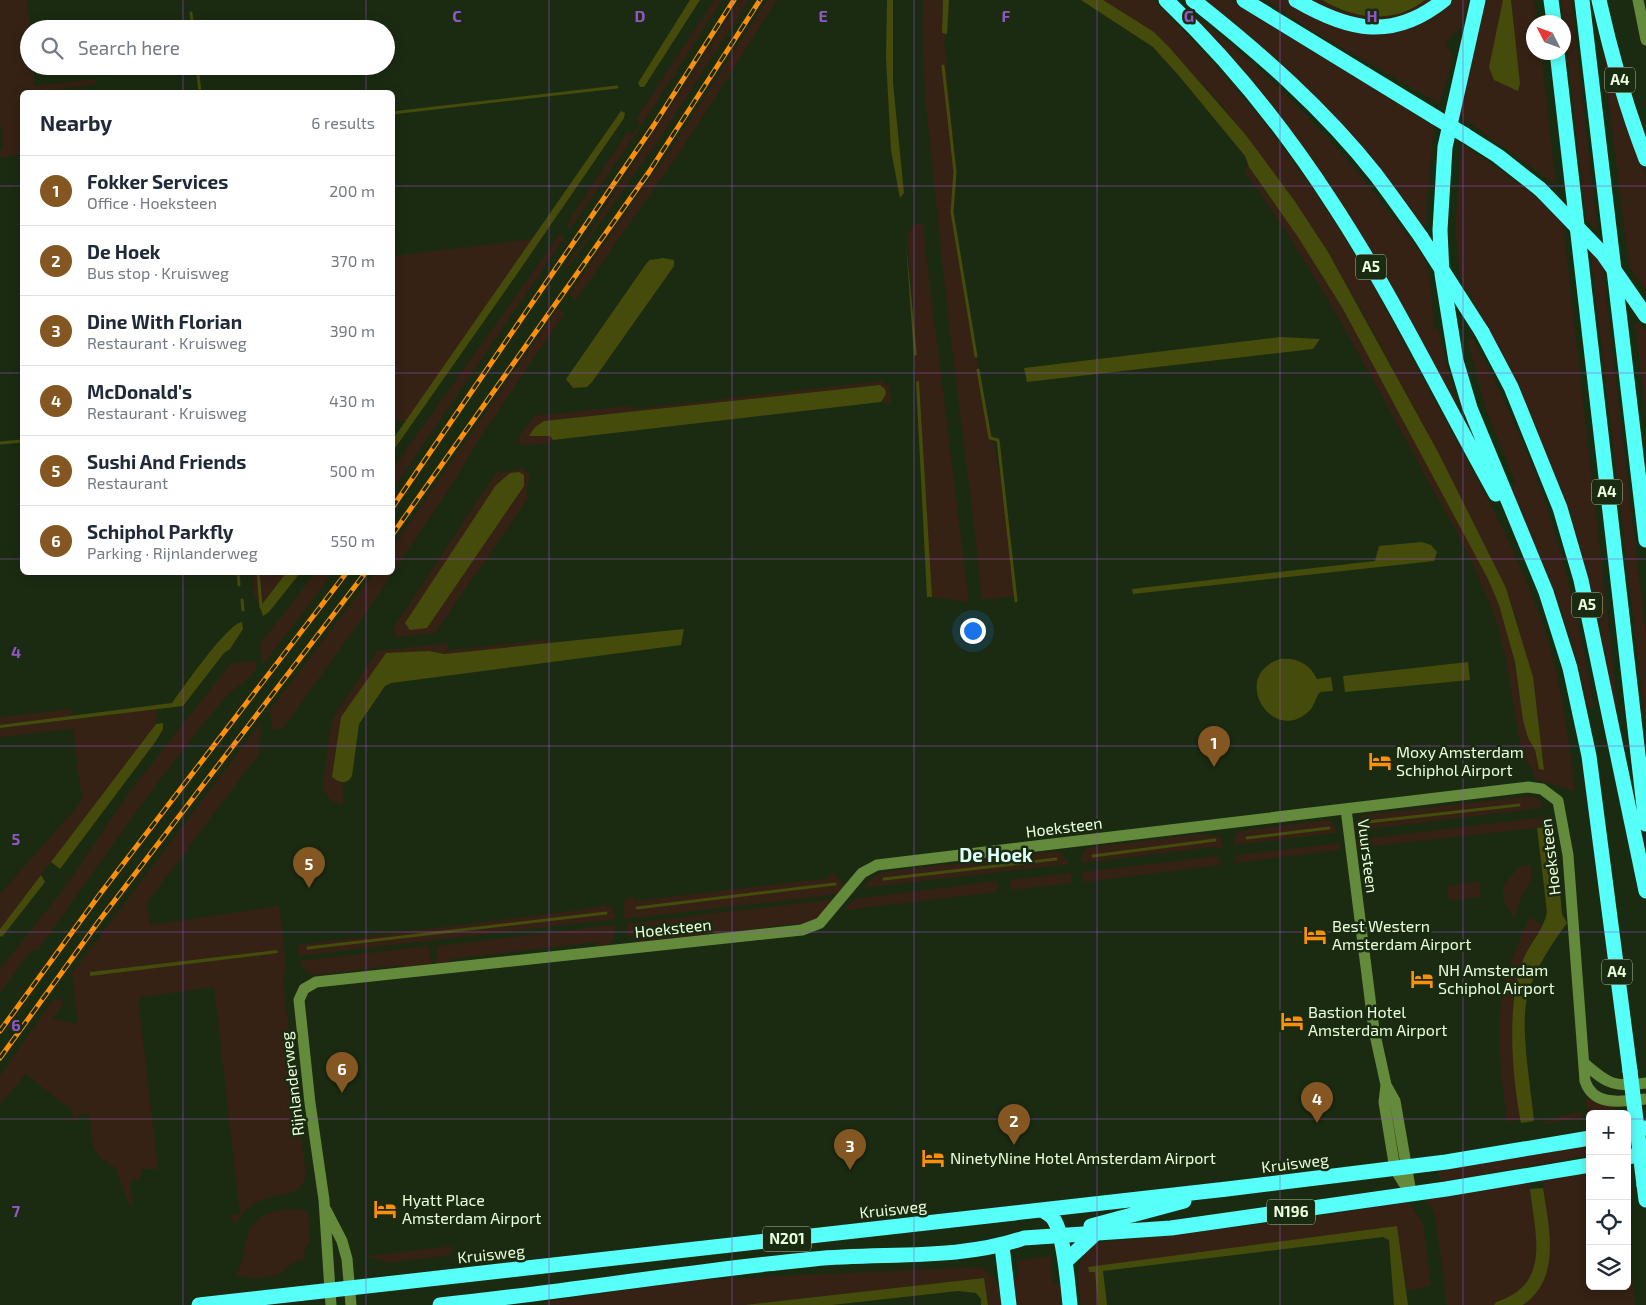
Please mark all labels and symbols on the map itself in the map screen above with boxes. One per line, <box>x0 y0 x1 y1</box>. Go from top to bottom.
text: C <box>452 6 462 25</box>
text: D <box>635 6 646 25</box>
text: E <box>818 6 828 25</box>
text: F <box>1002 6 1011 25</box>
text: G <box>1184 6 1194 25</box>
text: H <box>1366 6 1378 25</box>
north arrow <box>1526 15 1571 60</box>
road number: A4 <box>1605 68 1635 92</box>
road number: A5 <box>1356 254 1386 280</box>
road number: A4 <box>1592 480 1622 504</box>
road number: A5 <box>1572 592 1602 618</box>
your location <box>960 618 986 644</box>
text: 4 <box>11 642 21 661</box>
pin: 1 <box>1198 726 1230 767</box>
place label: Moxy Amsterdam Schiphol Airport <box>1396 742 1524 779</box>
hotel icon: Moxy Amsterdam Schiphol Airport <box>1367 748 1393 774</box>
street label: Hoeksteen <box>1024 812 1103 841</box>
street label: Vuursteen <box>1355 818 1382 894</box>
street label: Hoeksteen <box>1535 818 1564 897</box>
text: 5 <box>12 829 21 848</box>
district label: De Hoek <box>959 843 1033 866</box>
pin: 5 <box>293 847 325 888</box>
street label: Hoeksteen <box>634 914 712 941</box>
place label: Best Western Amsterdam Airport <box>1332 916 1471 953</box>
hotel icon: Best Western Amsterdam Airport <box>1302 922 1328 948</box>
place label: NH Amsterdam Schiphol Airport <box>1438 960 1554 997</box>
road number: A4 <box>1602 960 1632 984</box>
hotel icon: NH Amsterdam Schiphol Airport <box>1409 966 1435 992</box>
place label: Bastion Hotel Amsterdam Airport <box>1308 1002 1447 1039</box>
hotel icon: Bastion Hotel Amsterdam Airport <box>1279 1008 1305 1034</box>
text: 6 <box>11 1015 21 1034</box>
street label: Rijnlanderweg <box>276 1031 308 1137</box>
pin: 6 <box>326 1052 358 1093</box>
pin: 4 <box>1301 1082 1333 1123</box>
pin: 2 <box>998 1104 1030 1145</box>
pin: 3 <box>834 1129 866 1170</box>
hotel icon: NinetyNine Hotel Amsterdam Airport <box>920 1145 946 1171</box>
place label: NinetyNine Hotel Amsterdam Airport <box>950 1148 1216 1167</box>
street label: Kruisweg <box>1260 1149 1330 1176</box>
place label: Hyatt Place Amsterdam Airport <box>402 1190 541 1227</box>
hotel icon: Hyatt Place Amsterdam Airport <box>372 1196 398 1222</box>
street label: Kruisweg <box>858 1196 928 1221</box>
road number: N196 <box>1267 1200 1315 1224</box>
text: 7 <box>12 1201 21 1220</box>
road number: N201 <box>763 1226 811 1252</box>
street label: Kruisweg <box>456 1241 526 1266</box>

